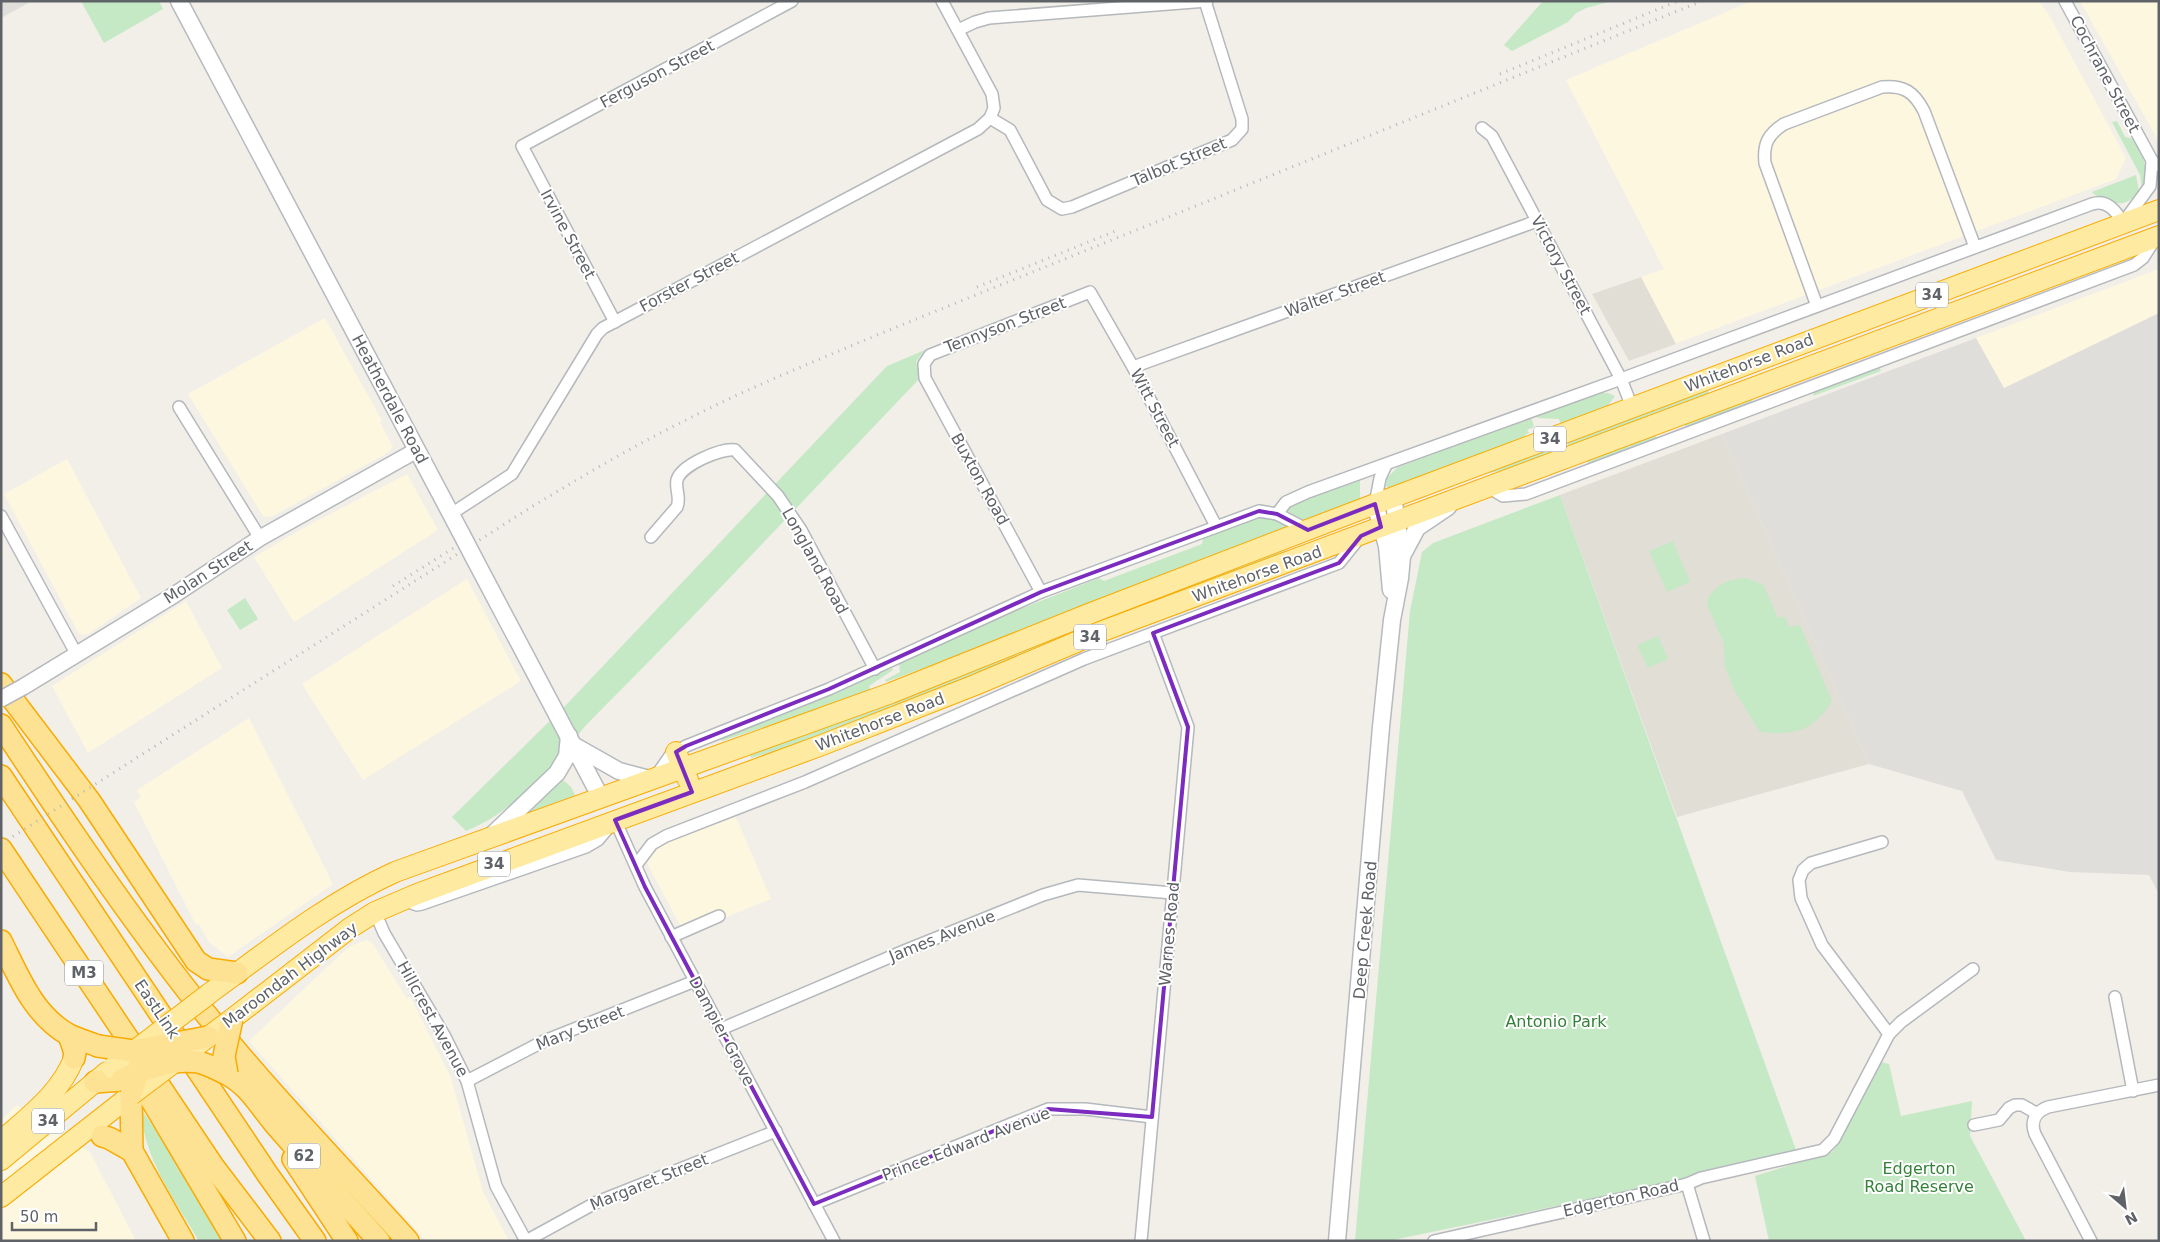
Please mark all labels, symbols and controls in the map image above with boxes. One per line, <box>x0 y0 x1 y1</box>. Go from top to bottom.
street label: Cochrane Street <box>2066 12 2144 136</box>
street label: Ferguson Street <box>597 36 717 112</box>
street label: Talbot Street <box>1128 133 1229 191</box>
street label: Irvine Street <box>536 186 600 282</box>
street label: Victory Street <box>1527 212 1595 318</box>
street label: Forster Street <box>636 248 742 316</box>
street label: Walter Street <box>1282 267 1388 321</box>
road number: 34 <box>1916 282 1948 308</box>
street label: Tennyson Street <box>941 293 1068 357</box>
street label: Whitehorse Road <box>1682 330 1816 396</box>
street label: Heatherdale Road <box>348 331 432 467</box>
street label: Witt Street <box>1126 365 1184 451</box>
road number: 34 <box>1534 426 1566 452</box>
street label: Buxton Road <box>947 430 1013 528</box>
street label: Longland Road <box>778 505 852 617</box>
street label: Molan Street <box>160 536 256 608</box>
street label: Whitehorse Road <box>1190 542 1324 606</box>
road number: 34 <box>1074 624 1106 650</box>
street label: Whitehorse Road <box>813 689 947 755</box>
road number: 34 <box>478 852 510 876</box>
street label: Deep Creek Road <box>1349 860 1381 1000</box>
street label: Warnes Road <box>1155 881 1183 987</box>
street label: James Avenue <box>885 906 998 966</box>
street label: Maroondah Highway <box>219 918 361 1032</box>
street label: Hillcrest Avenue <box>393 958 473 1080</box>
road number: M3 <box>65 960 103 986</box>
street label: Dampier Grove <box>685 973 759 1089</box>
street label: EastLink <box>130 976 184 1043</box>
street label: Mary Street <box>533 1002 627 1054</box>
park label: Antonio Park <box>1505 1012 1607 1031</box>
street label: Prince Edward Avenue <box>879 1103 1053 1185</box>
road number: 34 <box>32 1108 64 1134</box>
road number: 62 <box>288 1144 320 1168</box>
street label: Margaret Street <box>587 1150 711 1214</box>
park label: Edgerton Road Reserve <box>1864 1159 1974 1196</box>
street label: Edgerton Road <box>1561 1175 1681 1221</box>
north arrow <box>2100 1182 2150 1232</box>
scale bar <box>12 1200 96 1232</box>
text: 50 m <box>20 1208 58 1226</box>
text: N <box>2122 1209 2140 1228</box>

